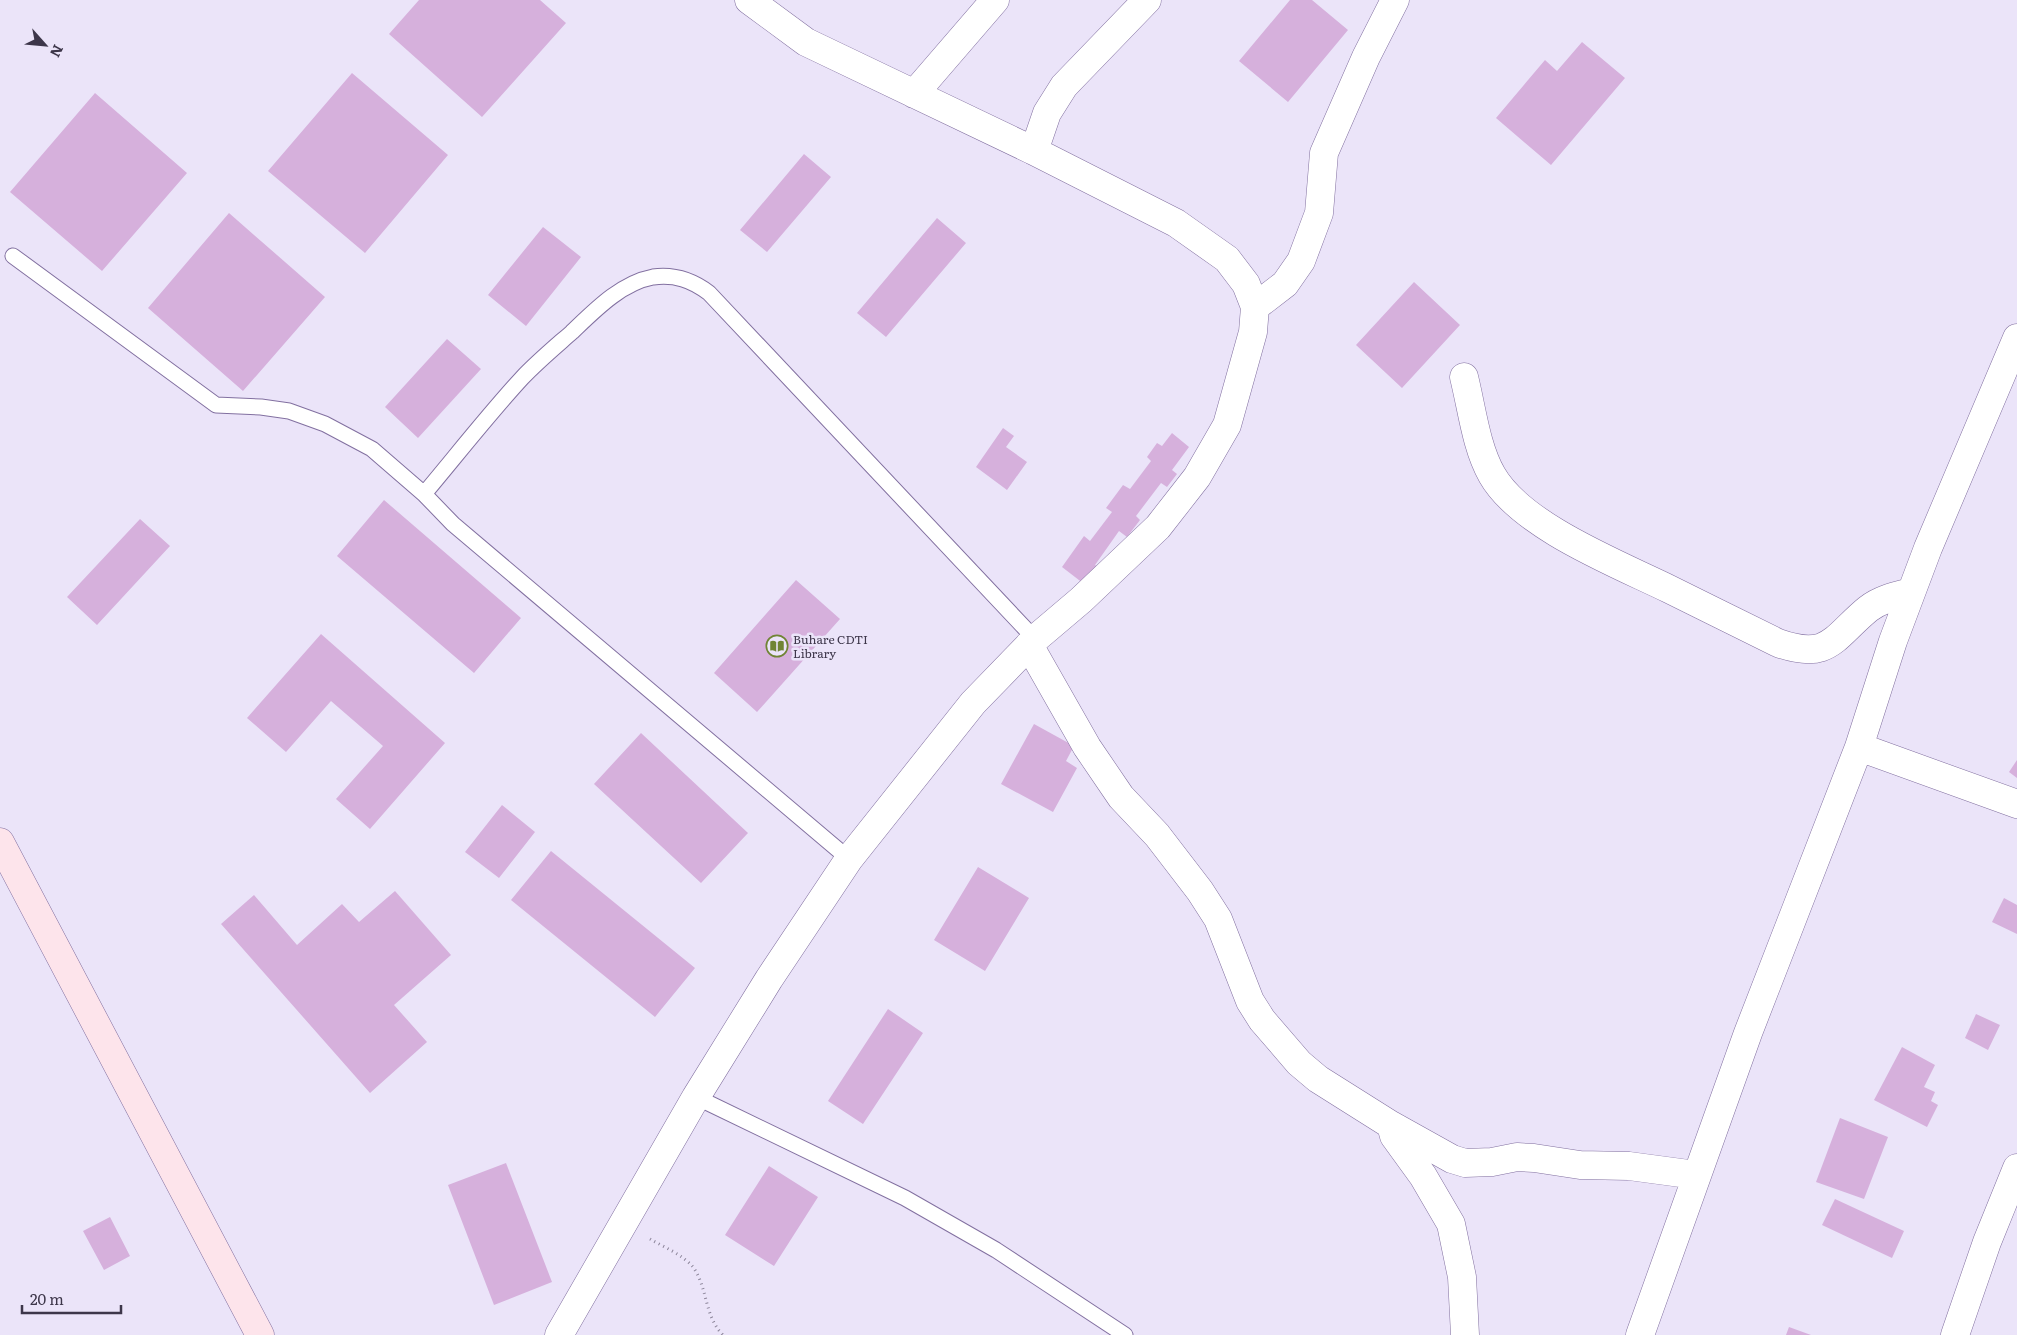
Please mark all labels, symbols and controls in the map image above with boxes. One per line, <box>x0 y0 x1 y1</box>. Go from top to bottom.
north arrow <box>20 20 70 70</box>
text: N <box>46 42 69 61</box>
place label: Buhare CDTI Library <box>793 630 868 662</box>
library icon: Buhare CDTI Library <box>765 634 789 658</box>
scale bar <box>22 1282 121 1314</box>
text: 20 m <box>30 1287 64 1310</box>

